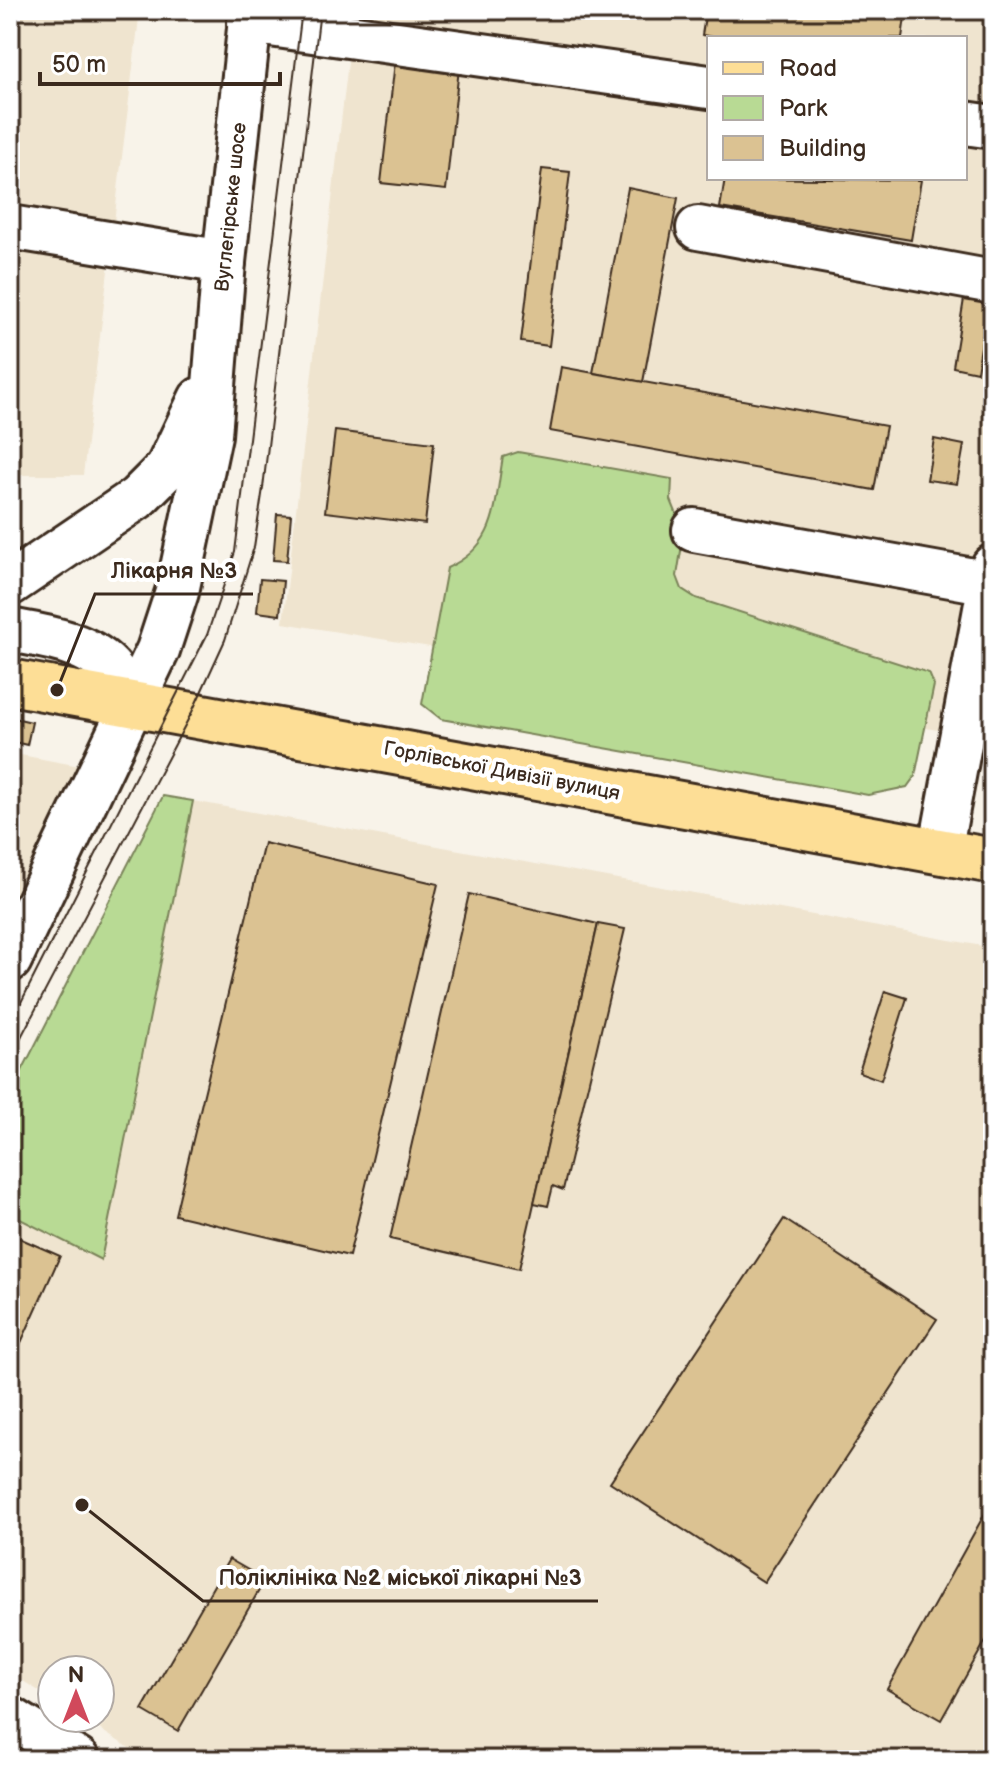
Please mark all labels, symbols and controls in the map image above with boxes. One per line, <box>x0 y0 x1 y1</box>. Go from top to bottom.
scale bar <box>40 36 280 86</box>
legend <box>707 36 967 180</box>
text: 50 m <box>52 50 106 79</box>
text: Road <box>779 54 837 83</box>
text: Park <box>779 94 827 123</box>
street label: Вуглегірське шосе <box>210 121 252 293</box>
text: Building <box>779 134 866 163</box>
callout: Лікарня №3 <box>95 548 253 594</box>
text: Лікарня №3 <box>110 558 237 585</box>
street label: Горлівської Дивізії вулиця <box>382 736 622 806</box>
callout: Поліклініка №2 міської лікарні №3 <box>203 1555 598 1601</box>
text: Поліклініка №2 міської лікарні №3 <box>218 1565 582 1592</box>
north arrow <box>36 1654 116 1734</box>
text: N <box>68 1662 84 1689</box>

